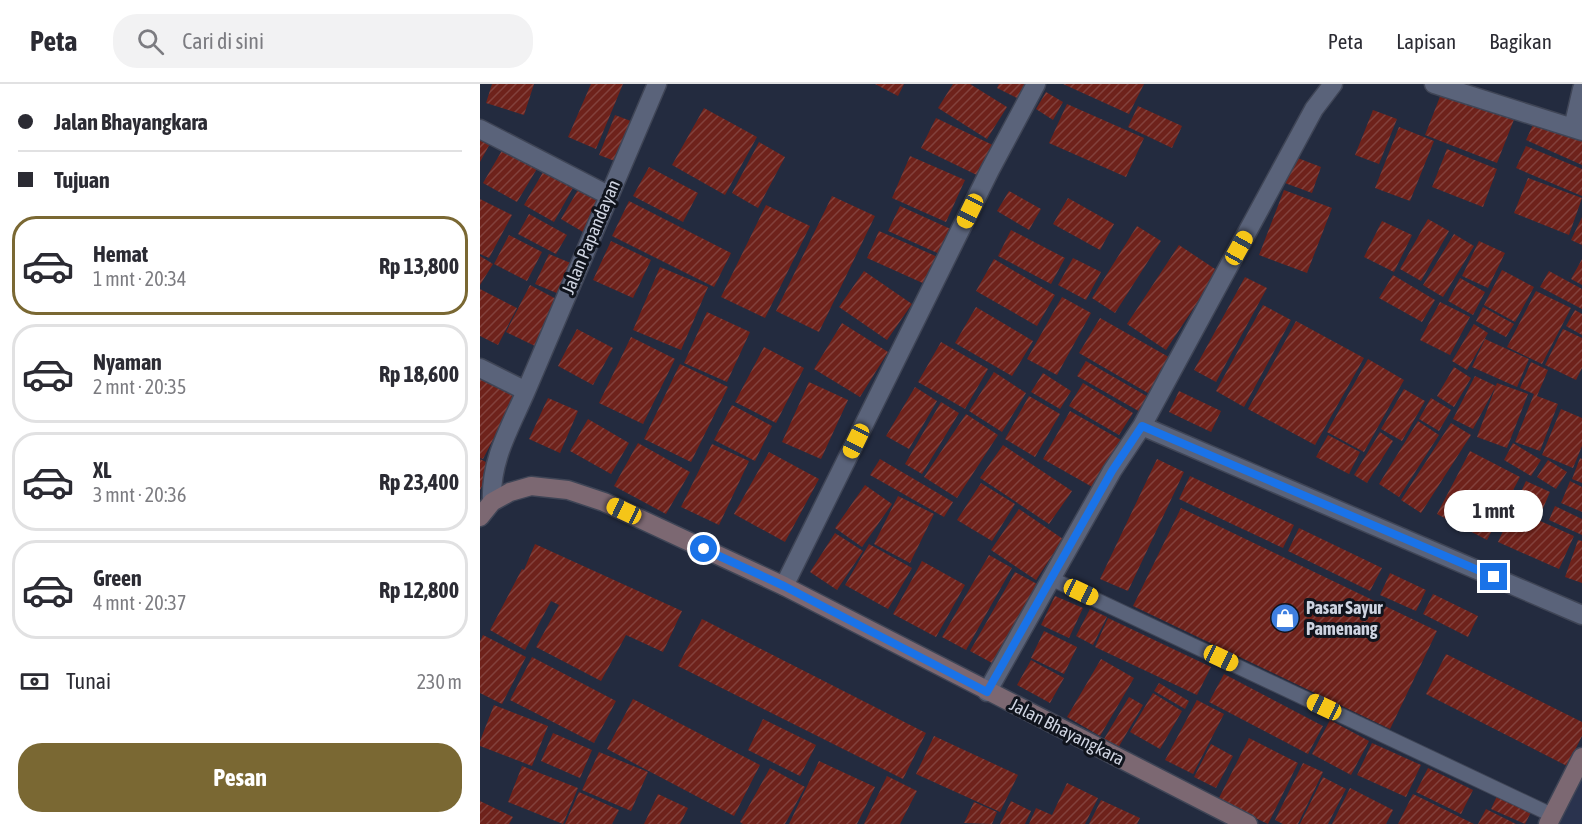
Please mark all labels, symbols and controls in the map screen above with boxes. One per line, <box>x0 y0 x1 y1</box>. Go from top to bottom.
search box <box>113 14 533 68</box>
text: Peta <box>30 25 77 57</box>
icon: search <box>134 25 167 58</box>
text: Cari di sini <box>182 28 264 54</box>
text: Peta <box>1328 29 1363 53</box>
text: Lapisan <box>1396 29 1456 53</box>
text: Bagikan <box>1489 29 1552 53</box>
text: Jalan Bhayangkara <box>54 109 208 135</box>
text: Tujuan <box>54 167 110 193</box>
street label: Jalan Papandayan <box>557 176 624 297</box>
car <box>954 191 986 231</box>
car <box>1222 228 1256 268</box>
icon: car <box>21 239 75 293</box>
text: Hemat <box>93 241 148 267</box>
text: Rp 13,800 <box>379 253 459 279</box>
text: 1 mnt · 20:34 <box>93 267 186 290</box>
icon: car <box>21 347 75 401</box>
text: Nyaman <box>93 349 162 375</box>
text: Rp 18,600 <box>379 361 459 387</box>
text: 2 mnt · 20:35 <box>93 375 186 398</box>
car <box>840 421 872 461</box>
icon: car <box>21 455 75 509</box>
text: XL <box>93 457 111 483</box>
text: Rp 23,400 <box>379 469 459 495</box>
text: 3 mnt · 20:36 <box>93 483 186 506</box>
callout: 1 mnt <box>1444 490 1544 532</box>
car <box>604 495 644 527</box>
text: 1 mnt <box>1473 499 1515 522</box>
route start <box>690 535 717 562</box>
icon: car <box>21 563 75 617</box>
route end <box>1480 563 1507 590</box>
text: Green <box>93 565 142 591</box>
car <box>1061 576 1101 608</box>
text: Rp 12,800 <box>379 577 459 603</box>
text: 4 mnt · 20:37 <box>93 591 186 614</box>
place label: Pasar Sayur Pamenang <box>1306 597 1383 639</box>
shop icon: Pasar Sayur Pamenang <box>1269 602 1301 634</box>
car <box>1201 642 1241 674</box>
icon: cash <box>18 665 51 698</box>
text: Tunai <box>66 668 111 694</box>
text: 230 m <box>417 670 462 693</box>
car <box>1304 691 1344 723</box>
street label: Jalan Bhayangkara <box>1006 694 1128 769</box>
button: Pesan <box>18 743 462 812</box>

